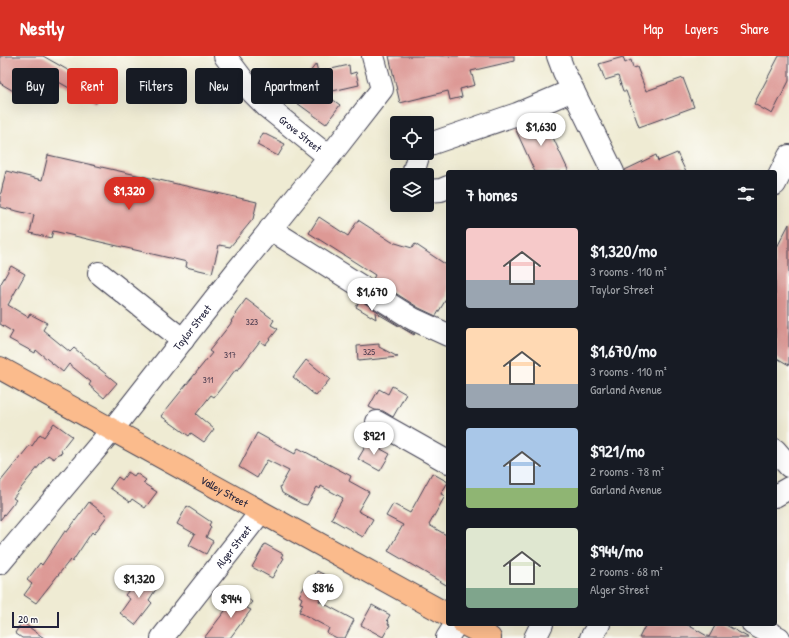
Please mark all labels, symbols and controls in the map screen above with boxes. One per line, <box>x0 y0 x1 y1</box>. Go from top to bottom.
text: Nestly <box>20 15 65 41</box>
text: Map <box>643 19 663 38</box>
text: Layers <box>685 19 718 38</box>
text: Share <box>740 19 769 38</box>
chip: Buy <box>12 68 59 104</box>
chip: Rent <box>67 68 118 104</box>
chip: Filters <box>126 68 187 104</box>
chip: New <box>195 68 243 104</box>
chip: Apartment <box>251 68 333 104</box>
street label: Grove Street <box>276 112 325 155</box>
pin: $1,630 <box>508 113 574 147</box>
map controls <box>390 116 434 212</box>
button: locate <box>390 116 434 160</box>
text: $1,630 <box>526 117 556 135</box>
button: layers <box>390 168 434 212</box>
pin: $1,320 <box>96 177 162 211</box>
text: $1,320 <box>113 181 145 199</box>
text: 7 homes <box>466 183 517 206</box>
icon: filters <box>735 183 757 205</box>
text: $1,320/mo <box>590 239 657 262</box>
icon: home <box>498 244 546 292</box>
text: 3 rooms · 110 m² <box>590 262 667 280</box>
pin: $1,670 <box>339 278 405 312</box>
text: Taylor Street <box>590 280 654 298</box>
text: $1,670 <box>356 282 388 300</box>
street label: Taylor Street <box>170 302 215 353</box>
house number: 323 <box>246 316 258 328</box>
text: $1,670/mo <box>590 339 657 362</box>
icon: home <box>498 344 546 392</box>
house number: 325 <box>363 346 375 358</box>
house number: 317 <box>224 349 236 361</box>
text: 3 rooms · 110 m² <box>590 362 667 380</box>
house number: 311 <box>203 374 213 386</box>
text: Garland Avenue <box>590 380 662 398</box>
pin: $921 <box>350 422 398 456</box>
text: $921 <box>363 426 385 444</box>
text: $921/mo <box>590 439 645 462</box>
icon: home <box>498 444 546 492</box>
text: 2 rooms · 78 m² <box>590 462 664 480</box>
street label: Valley Street <box>198 473 251 511</box>
text: Garland Avenue <box>590 480 662 498</box>
street label: Alger Street <box>213 523 255 571</box>
text: $944/mo <box>590 539 643 562</box>
icon: home <box>498 544 546 592</box>
text: 2 rooms · 68 m² <box>590 562 663 580</box>
pin: $1,320 <box>106 565 172 599</box>
text: $1,320 <box>123 569 155 587</box>
pin: $816 <box>299 574 347 608</box>
text: $816 <box>312 578 334 596</box>
text: Alger Street <box>590 580 649 598</box>
pin: $944 <box>207 585 255 619</box>
text: $944 <box>220 589 242 607</box>
scale bar <box>12 610 59 629</box>
text: 20 m <box>18 612 38 626</box>

